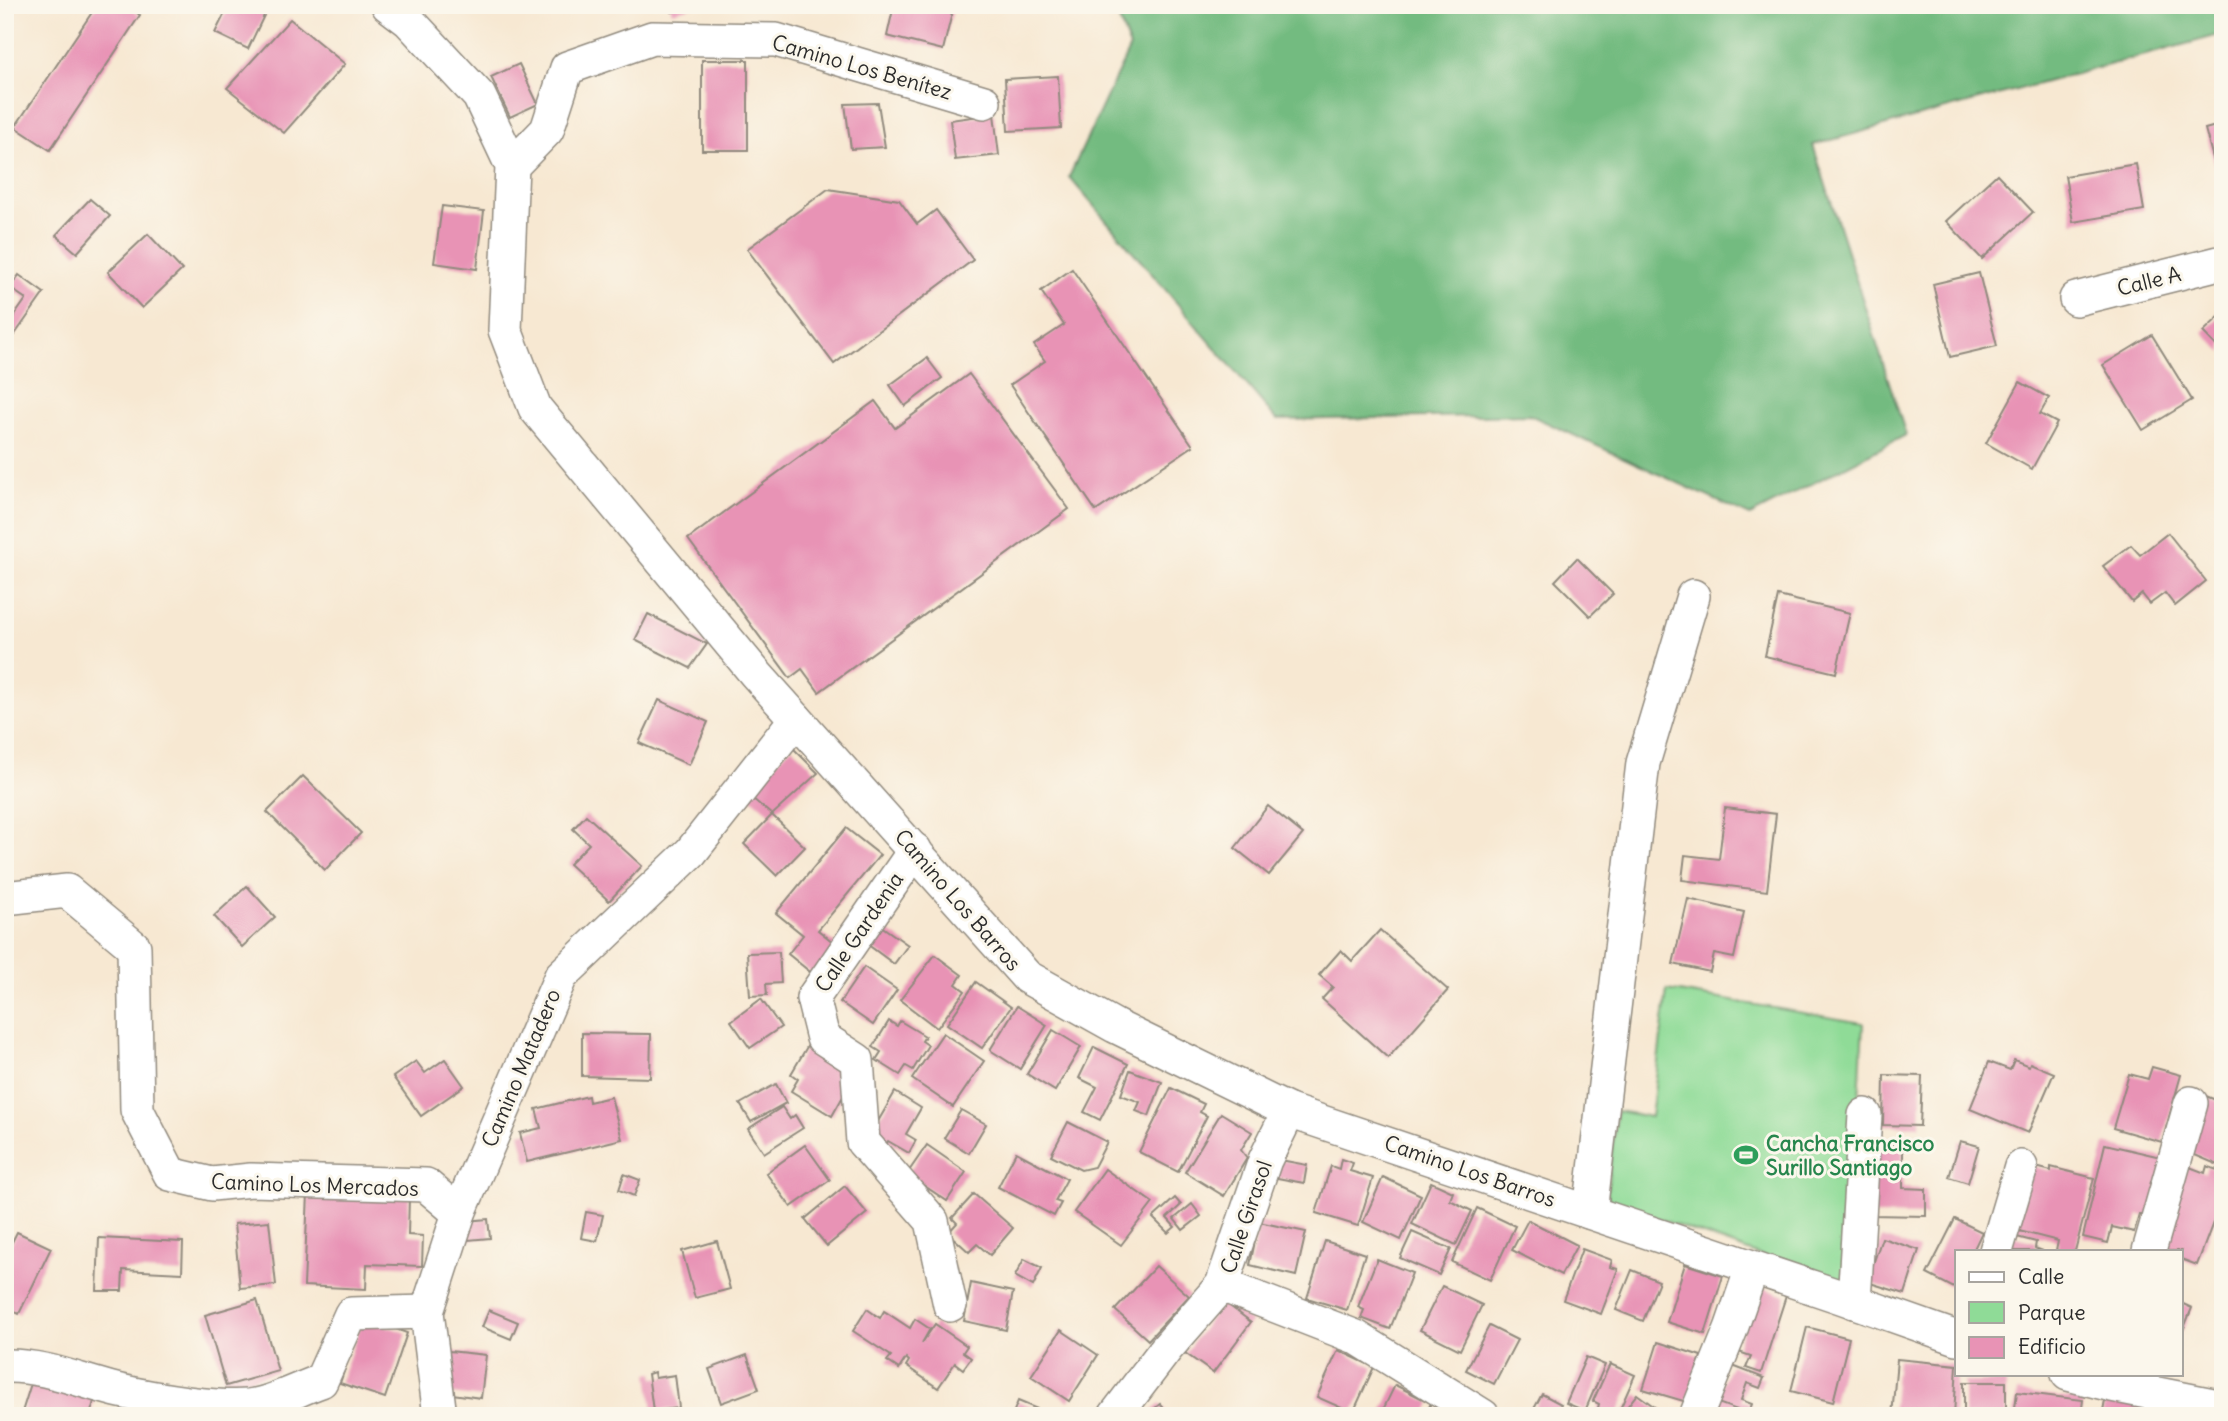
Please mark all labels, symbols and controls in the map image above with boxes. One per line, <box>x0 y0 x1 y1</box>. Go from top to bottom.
street label: Camino Los Benítez <box>769 28 955 106</box>
street label: Calle A <box>2114 260 2184 302</box>
street label: Camino Los Barros <box>889 823 1027 977</box>
street label: Calle Gardenia <box>809 867 909 997</box>
street label: Camino Matadero <box>475 985 567 1151</box>
street label: Camino Los Barros <box>1381 1129 1559 1213</box>
place label: Cancha Francisco Surillo Santiago <box>1766 1130 1935 1181</box>
sports icon: Cancha Francisco Surillo Santiago <box>1732 1141 1760 1169</box>
street label: Calle Girasol <box>1214 1157 1278 1277</box>
street label: Camino Los Mercados <box>211 1168 419 1202</box>
legend <box>1955 1250 2182 1376</box>
text: Calle <box>2018 1263 2064 1290</box>
text: Parque <box>2018 1299 2086 1326</box>
text: Edificio <box>2018 1333 2086 1360</box>

